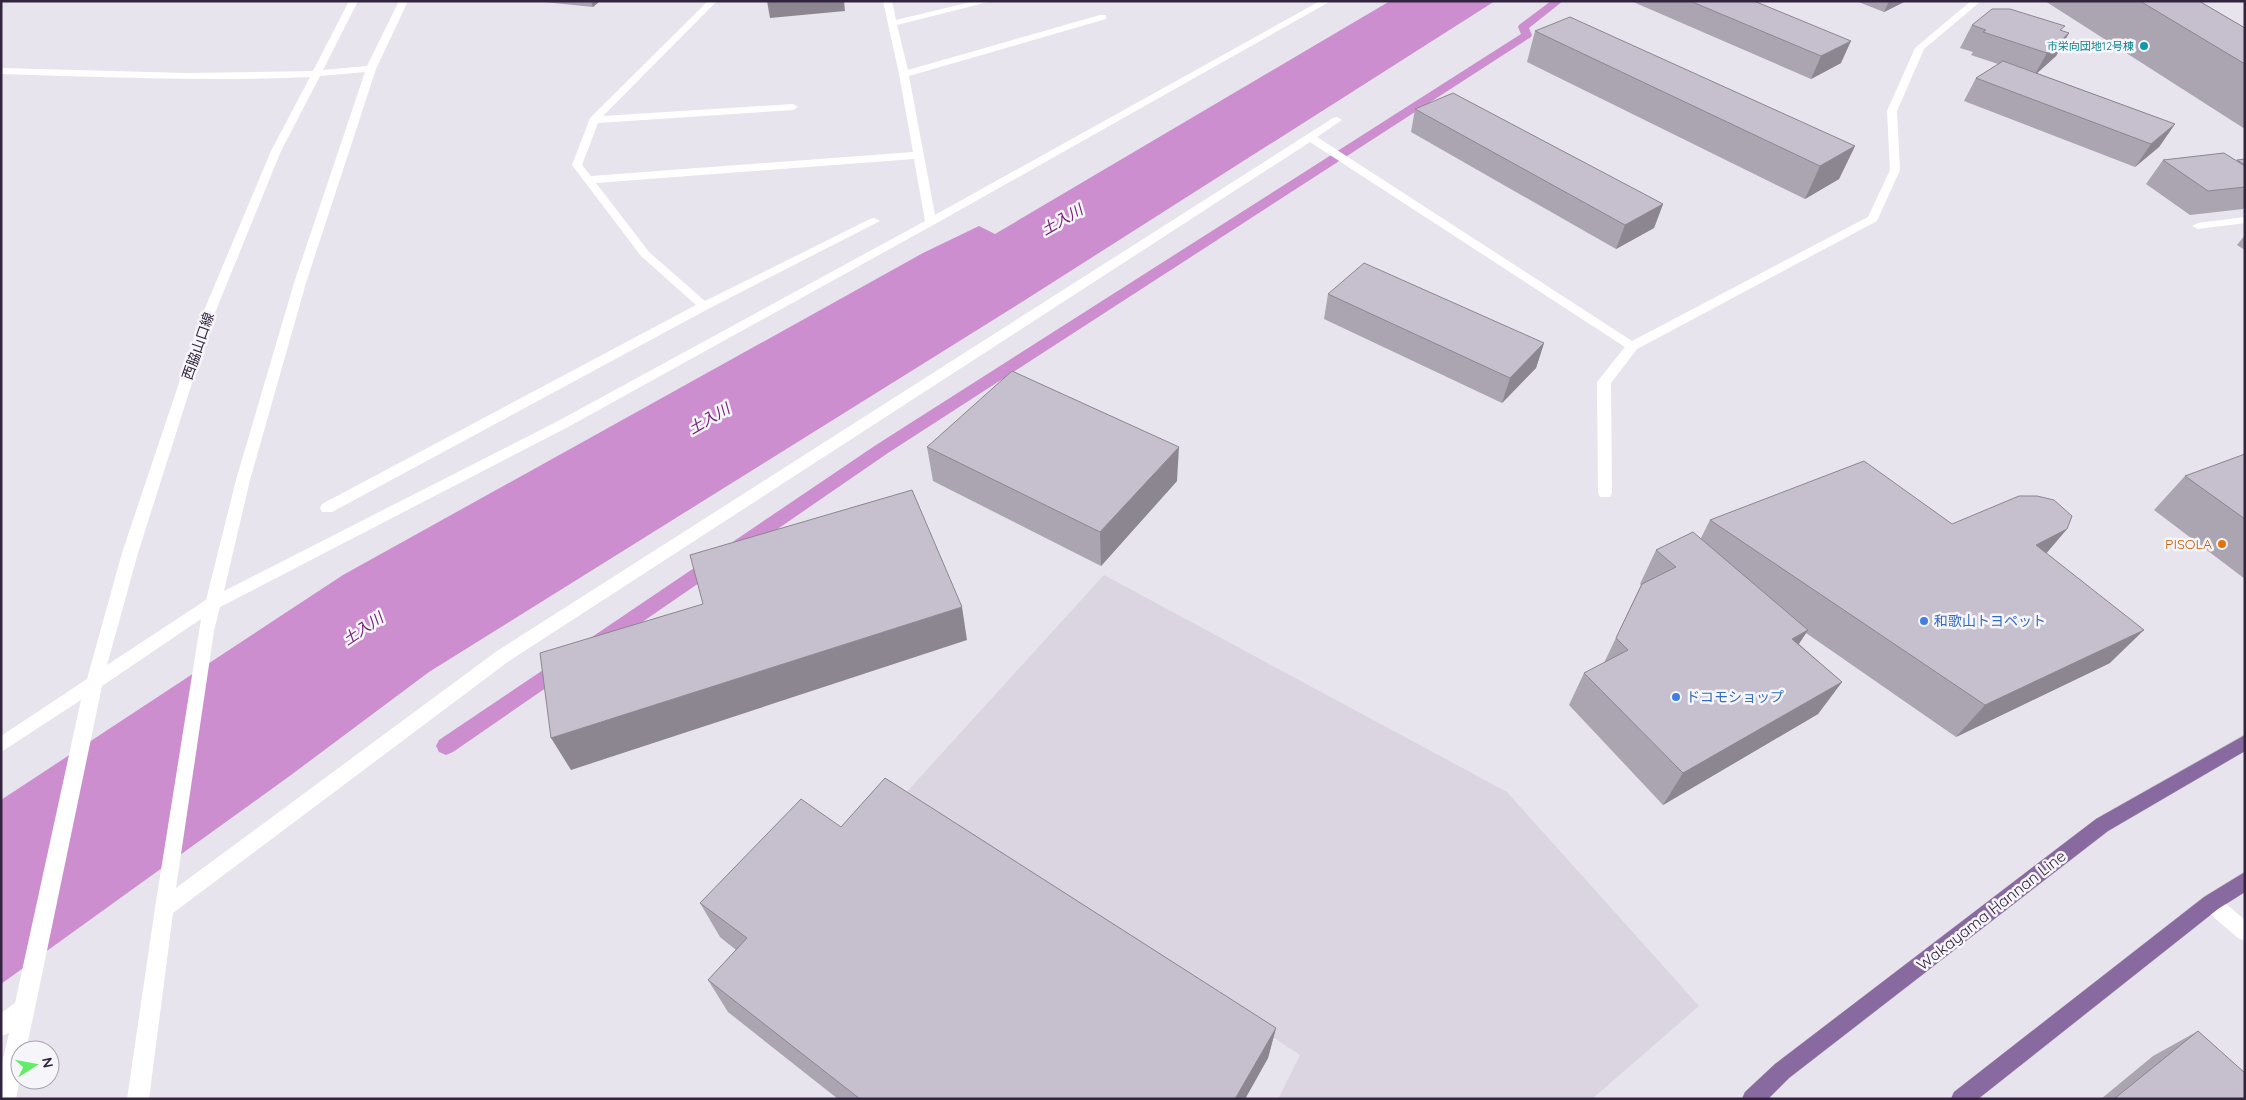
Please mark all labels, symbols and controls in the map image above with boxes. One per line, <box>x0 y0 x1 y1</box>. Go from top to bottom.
place label: 市栄向団地12号棟 <box>2047 39 2134 53</box>
marker: 市栄向団地12号棟 <box>2138 40 2150 52</box>
water label: 土入川 <box>1038 199 1088 239</box>
street label: 西脇山口線 <box>178 310 218 382</box>
water label: 土入川 <box>685 398 735 438</box>
place label: PISOLA <box>2165 535 2212 553</box>
marker: PISOLA <box>2216 538 2228 550</box>
water label: 土入川 <box>339 607 388 649</box>
place label: 和歌山トヨペット <box>1934 612 2046 630</box>
marker: 和歌山トヨペット <box>1918 615 1930 627</box>
place label: ドコモショップ <box>1686 688 1784 706</box>
marker: ドコモショップ <box>1670 691 1682 703</box>
street label: Wakayama Hannan Line <box>1912 846 2070 974</box>
north arrow <box>10 1040 60 1090</box>
text: N <box>38 1056 58 1069</box>

